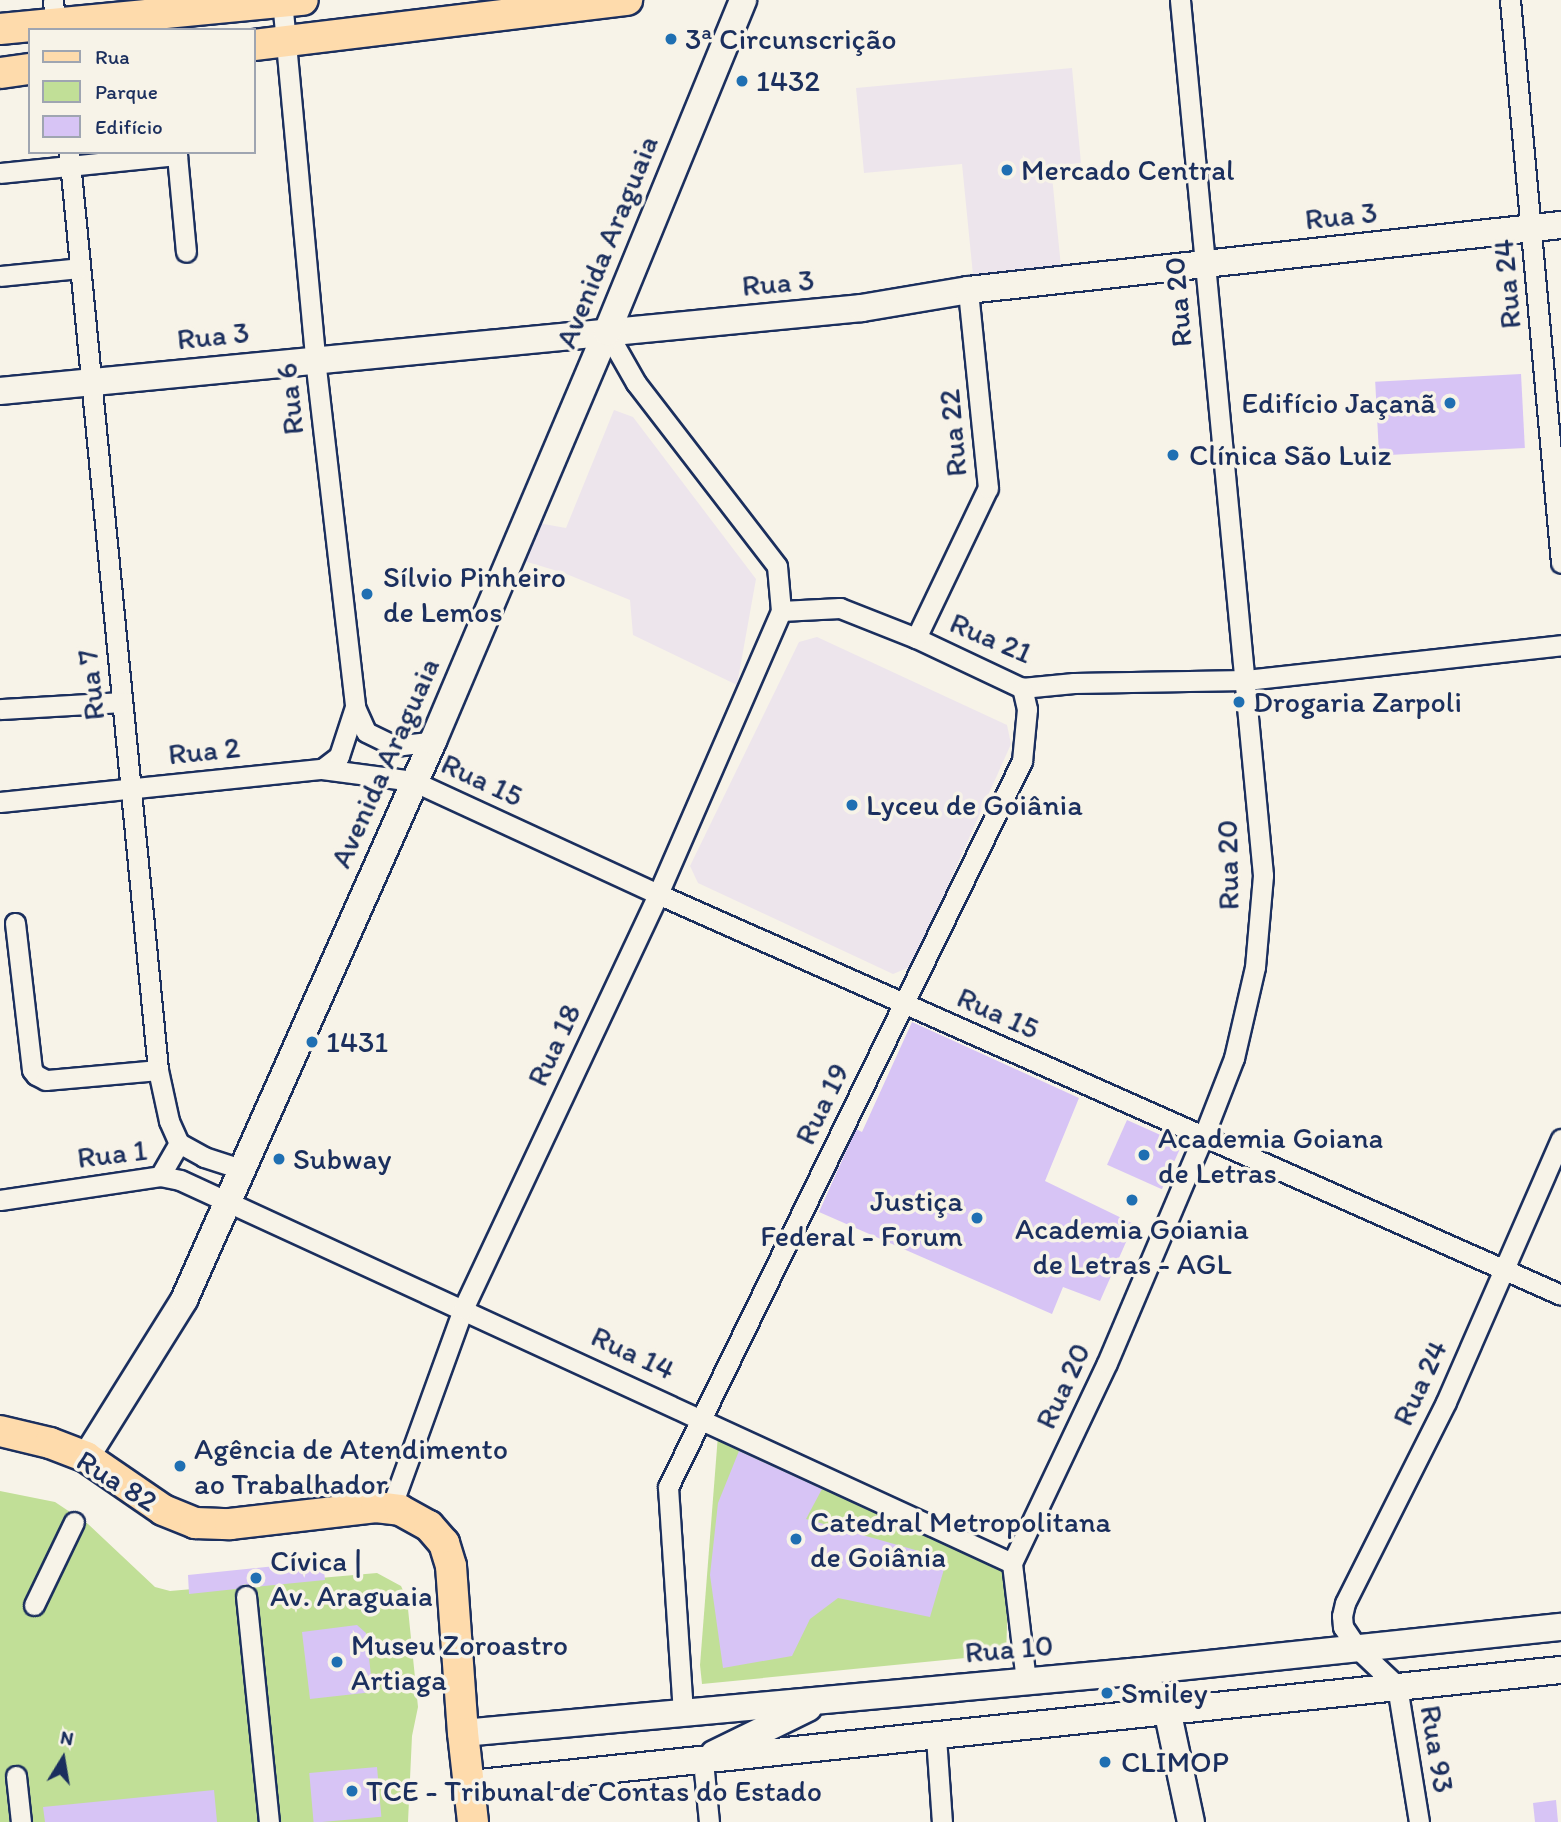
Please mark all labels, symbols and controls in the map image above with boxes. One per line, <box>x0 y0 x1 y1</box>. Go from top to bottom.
place label: 3ª Circunscrição <box>685 21 897 57</box>
legend <box>28 28 256 154</box>
marker: 3ª Circunscrição <box>663 31 679 47</box>
text: Rua <box>95 44 130 69</box>
place label: 1432 <box>756 63 820 99</box>
marker: 1432 <box>734 73 750 89</box>
text: Parque <box>95 79 158 104</box>
text: Edifício <box>95 114 163 139</box>
street label: Avenida Araguaia <box>548 131 666 353</box>
place label: Mercado Central <box>1021 152 1234 188</box>
marker: Mercado Central <box>999 162 1015 178</box>
street label: Rua 3 <box>1303 194 1379 238</box>
street label: Rua 24 <box>1485 238 1529 330</box>
street label: Rua 20 <box>1156 255 1200 349</box>
street label: Rua 3 <box>740 262 816 304</box>
street label: Rua 3 <box>175 314 251 358</box>
street label: Rua 6 <box>268 361 312 437</box>
place label: Edifício Jaçanã <box>1241 385 1436 421</box>
street label: Rua 22 <box>931 388 975 478</box>
marker: Edifício Jaçanã <box>1442 395 1458 411</box>
place label: Clínica São Luiz <box>1189 437 1391 473</box>
marker: Clínica São Luiz <box>1163 445 1183 465</box>
place label: Sílvio Pinheiro de Lemos <box>383 559 566 630</box>
marker: Sílvio Pinheiro de Lemos <box>357 584 377 604</box>
street label: Rua 21 <box>944 605 1038 671</box>
street label: Rua 7 <box>69 648 113 722</box>
street label: Avenida Araguaia <box>323 653 447 873</box>
place label: Drogaria Zarpoli <box>1253 684 1463 720</box>
marker: Drogaria Zarpoli <box>1231 694 1247 710</box>
street label: Rua 2 <box>166 729 242 773</box>
street label: Rua 15 <box>435 746 529 814</box>
place label: Lyceu de Goiânia <box>866 787 1083 823</box>
marker: Lyceu de Goiânia <box>844 797 860 813</box>
street label: Rua 20 <box>1209 819 1247 911</box>
street label: Rua 15 <box>951 979 1045 1047</box>
street label: Rua 18 <box>519 998 589 1092</box>
place label: 1431 <box>326 1024 388 1060</box>
marker: 1431 <box>304 1034 320 1050</box>
street label: Rua 19 <box>787 1058 857 1150</box>
place label: Academia Goiana de Letras <box>1158 1120 1384 1190</box>
street label: Rua 1 <box>75 1132 149 1176</box>
place label: Subway <box>293 1141 391 1177</box>
marker: Academia Goiana de Letras <box>1136 1147 1152 1163</box>
marker: Subway <box>271 1151 287 1167</box>
place label: Justiça Federal - Forum <box>760 1183 963 1254</box>
marker: Academia Goiania de Letras - AGL <box>1124 1192 1140 1208</box>
marker: Justiça Federal - Forum <box>969 1210 985 1226</box>
place label: Academia Goiania de Letras - AGL <box>1015 1211 1249 1282</box>
street label: Rua 14 <box>585 1318 681 1388</box>
street label: Rua 24 <box>1385 1335 1455 1431</box>
street label: Rua 20 <box>1028 1337 1098 1435</box>
place label: Agência de Atendimento ao Trabalhador <box>194 1431 507 1502</box>
street label: Rua 82 <box>70 1442 164 1520</box>
marker: Agência de Atendimento ao Trabalhador <box>172 1458 188 1474</box>
place label: Catedral Metropolitana de Goiânia <box>810 1504 1111 1574</box>
marker: Catedral Metropolitana de Goiânia <box>788 1531 804 1547</box>
place label: Cívica | Av. Araguaia <box>270 1543 433 1614</box>
marker: Cívica | Av. Araguaia <box>248 1570 264 1586</box>
place label: Museu Zoroastro Artiaga <box>351 1627 569 1698</box>
street label: Rua 10 <box>963 1627 1055 1671</box>
marker: Museu Zoroastro Artiaga <box>329 1654 345 1670</box>
place label: Smiley <box>1121 1675 1208 1711</box>
marker: Smiley <box>1099 1685 1115 1701</box>
street label: Rua 93 <box>1412 1703 1462 1795</box>
north arrow <box>28 1724 98 1794</box>
text: N <box>59 1725 76 1750</box>
place label: CLIMOP <box>1121 1744 1229 1780</box>
marker: CLIMOP <box>1095 1752 1115 1772</box>
place label: TCE - Tribunal de Contas do Estado <box>366 1773 821 1809</box>
marker: TCE - Tribunal de Contas do Estado <box>344 1783 360 1799</box>

